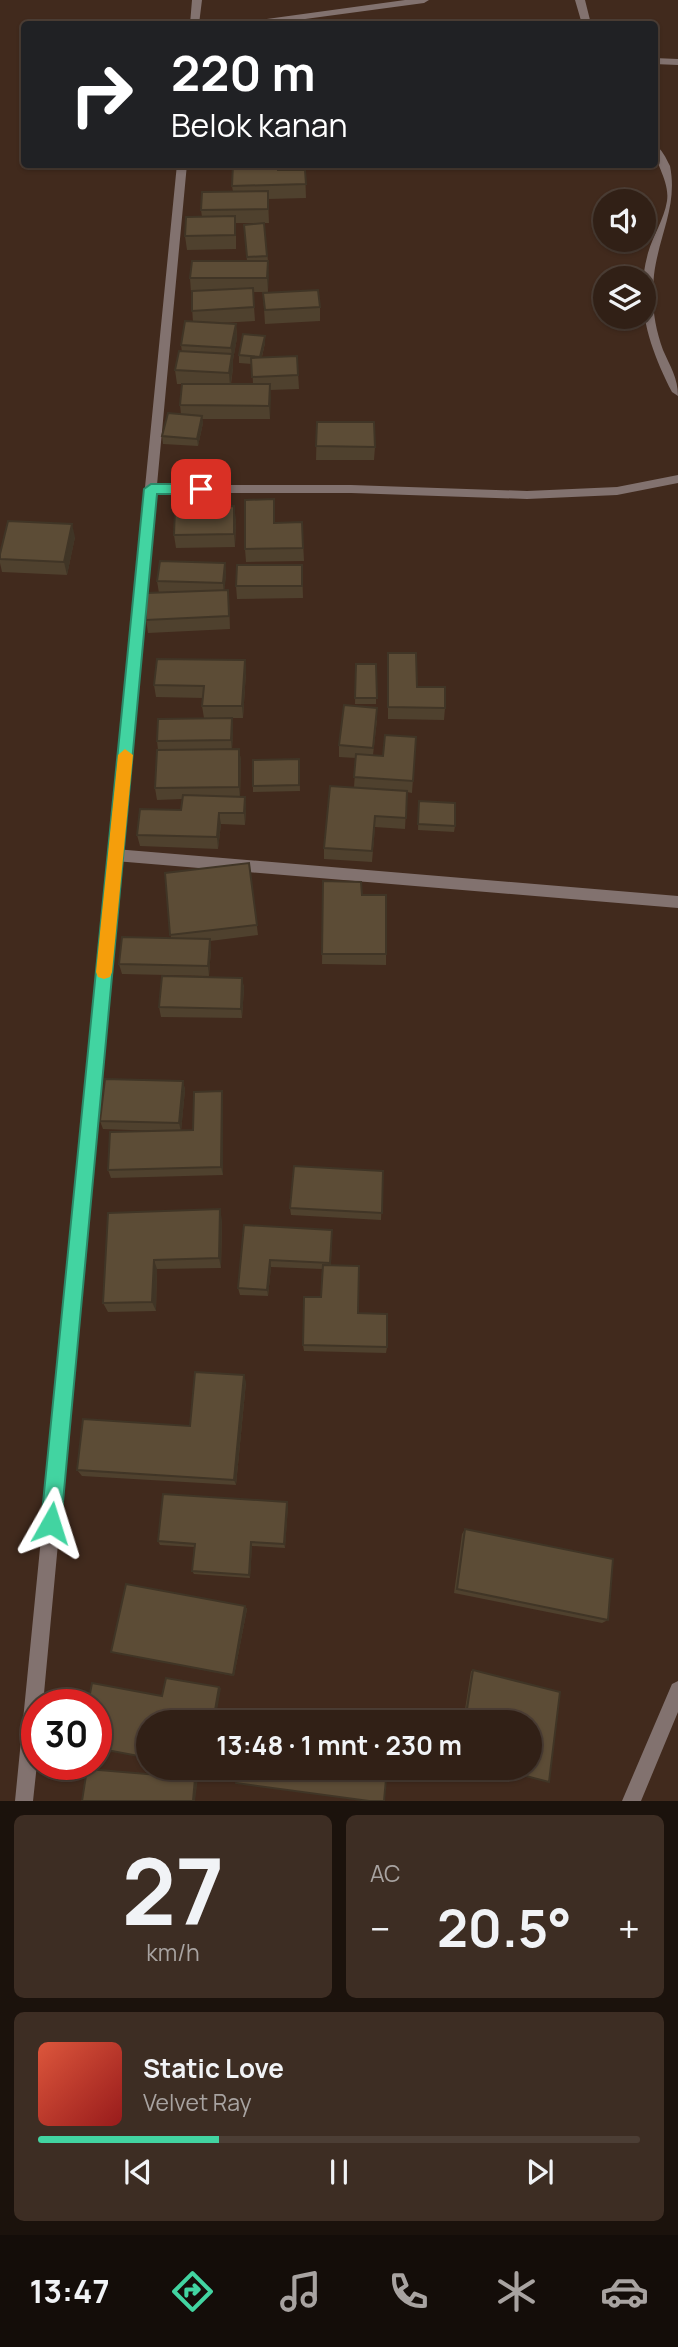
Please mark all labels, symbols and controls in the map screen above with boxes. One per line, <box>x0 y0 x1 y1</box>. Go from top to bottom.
text: 220 m <box>171 39 315 106</box>
icon: right <box>56 49 147 140</box>
text: Belok kanan <box>171 103 347 147</box>
map controls <box>593 189 656 329</box>
button: sound <box>593 189 656 252</box>
button: layers <box>593 266 656 329</box>
pin <box>171 459 231 519</box>
icon: arrive <box>182 470 220 508</box>
position arrow <box>14 1486 88 1560</box>
speed limit sign: 30 <box>21 1689 112 1780</box>
text: 13:48 · 1 mnt · 230 m <box>216 1727 462 1763</box>
text: 27 <box>122 1828 224 1952</box>
text: AC <box>370 1857 401 1889</box>
text: 20.5° <box>437 1892 572 1963</box>
text: − <box>370 1902 391 1954</box>
text: + <box>618 1902 640 1954</box>
text: km/h <box>146 1936 200 1968</box>
text: Static Love <box>143 2050 284 2086</box>
text: Velvet Ray <box>143 2086 252 2118</box>
icon: previous <box>119 2153 157 2191</box>
icon: pause <box>320 2153 358 2191</box>
icon: next <box>521 2153 559 2191</box>
icon: directions <box>168 2267 217 2316</box>
icon: music <box>276 2267 325 2316</box>
icon: phone <box>384 2267 433 2316</box>
icon: climate <box>492 2267 541 2316</box>
icon: car <box>600 2267 649 2316</box>
text: 13:47 <box>29 2269 110 2313</box>

